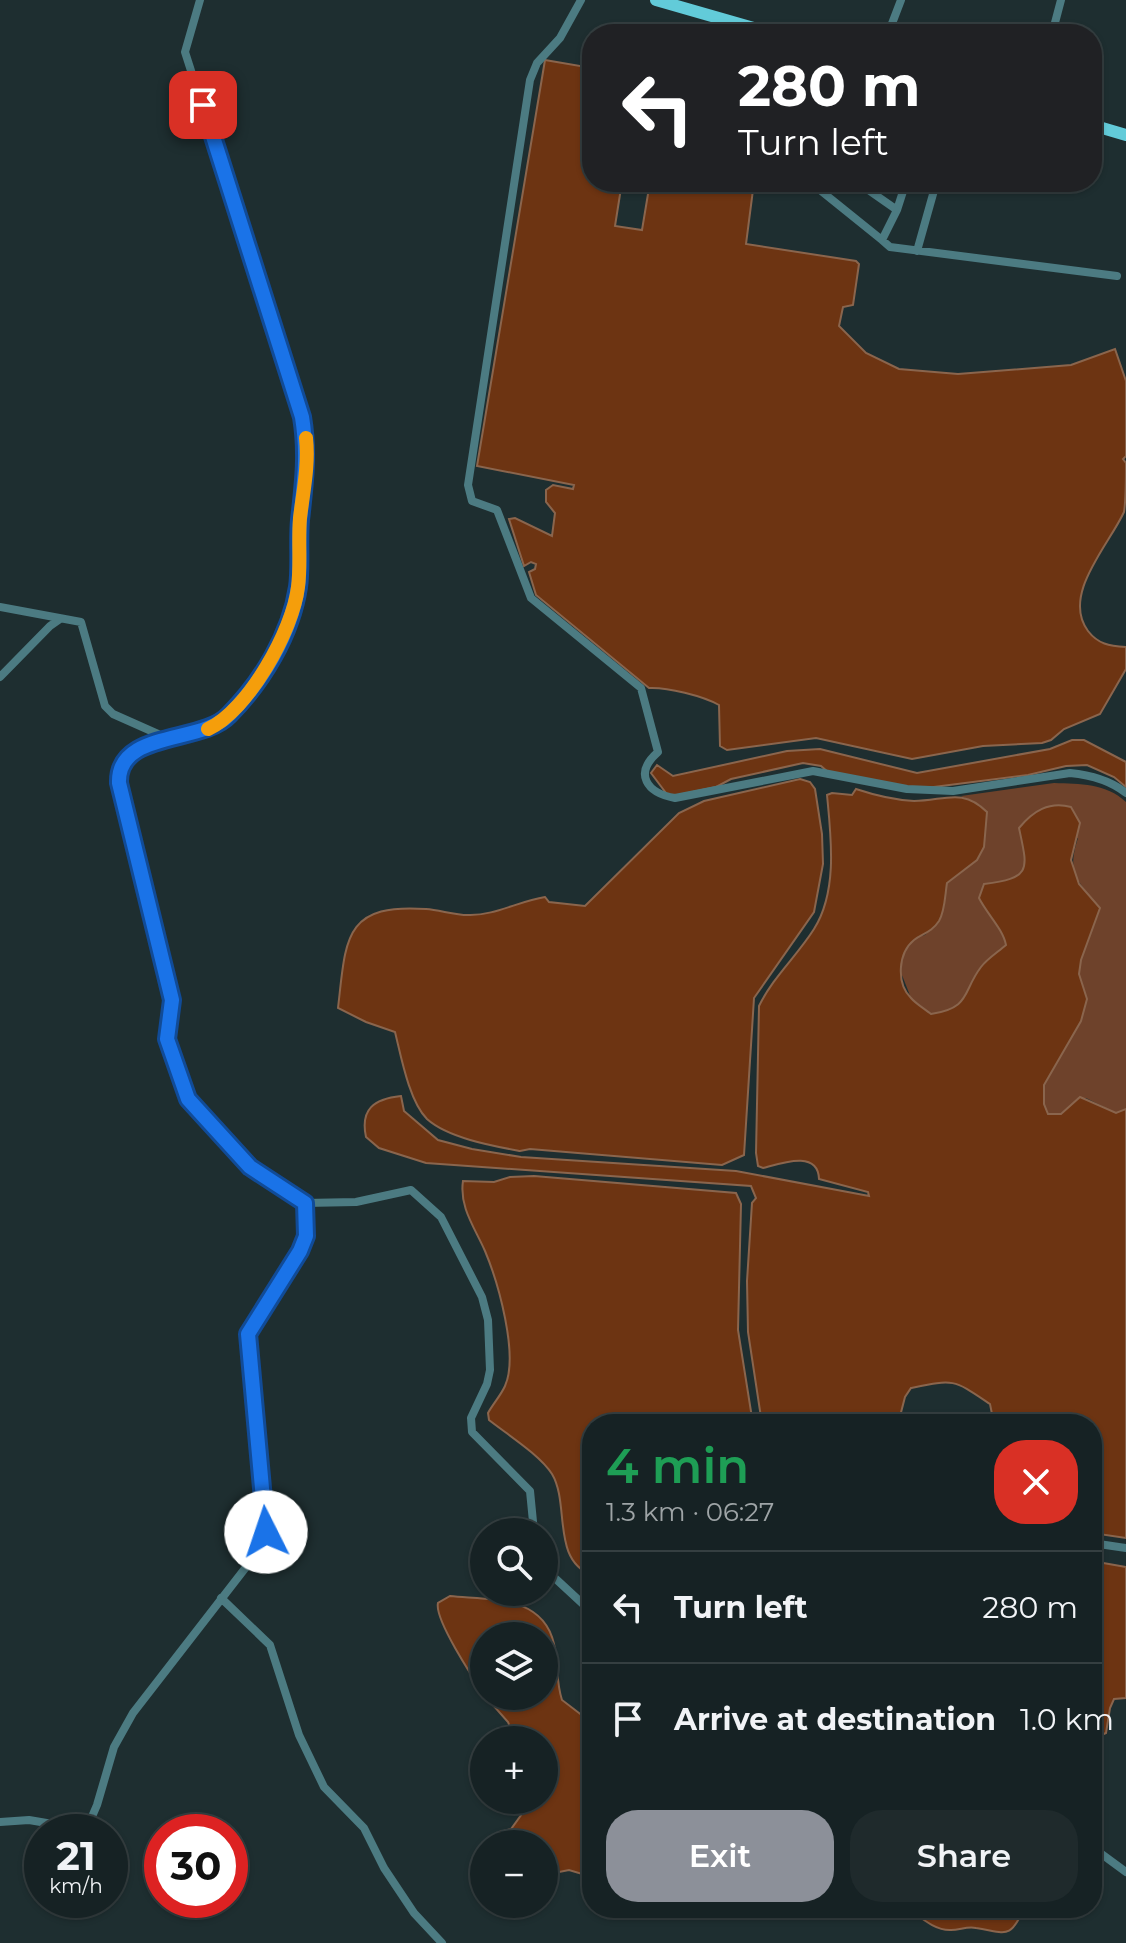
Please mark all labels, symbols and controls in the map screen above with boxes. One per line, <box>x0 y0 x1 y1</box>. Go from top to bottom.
text: 280 m <box>738 52 921 120</box>
icon: left <box>606 56 710 160</box>
pin <box>169 71 237 139</box>
icon: arrive <box>181 83 225 127</box>
text: Turn left <box>738 120 889 164</box>
text: 4 min <box>606 1437 749 1495</box>
button: close <box>994 1440 1078 1524</box>
position arrow <box>224 1490 308 1574</box>
text: 1.3 km · 06:27 <box>606 1496 774 1528</box>
map controls <box>470 1518 558 1918</box>
button: search <box>470 1518 558 1606</box>
icon: left <box>606 1585 650 1629</box>
text: Turn left <box>674 1589 807 1626</box>
text: 280 m <box>982 1589 1078 1626</box>
button: layers <box>470 1622 558 1710</box>
icon: arrive <box>606 1697 650 1741</box>
text: Arrive at destination <box>674 1701 996 1738</box>
text: 1.0 km <box>1020 1701 1114 1738</box>
button: + <box>470 1726 558 1814</box>
button: Exit <box>606 1810 834 1902</box>
button: Share <box>850 1810 1078 1902</box>
speed limit sign: 30 <box>144 1814 248 1918</box>
button: − <box>470 1830 558 1918</box>
text: 21 <box>56 1831 96 1880</box>
text: km/h <box>49 1874 103 1898</box>

